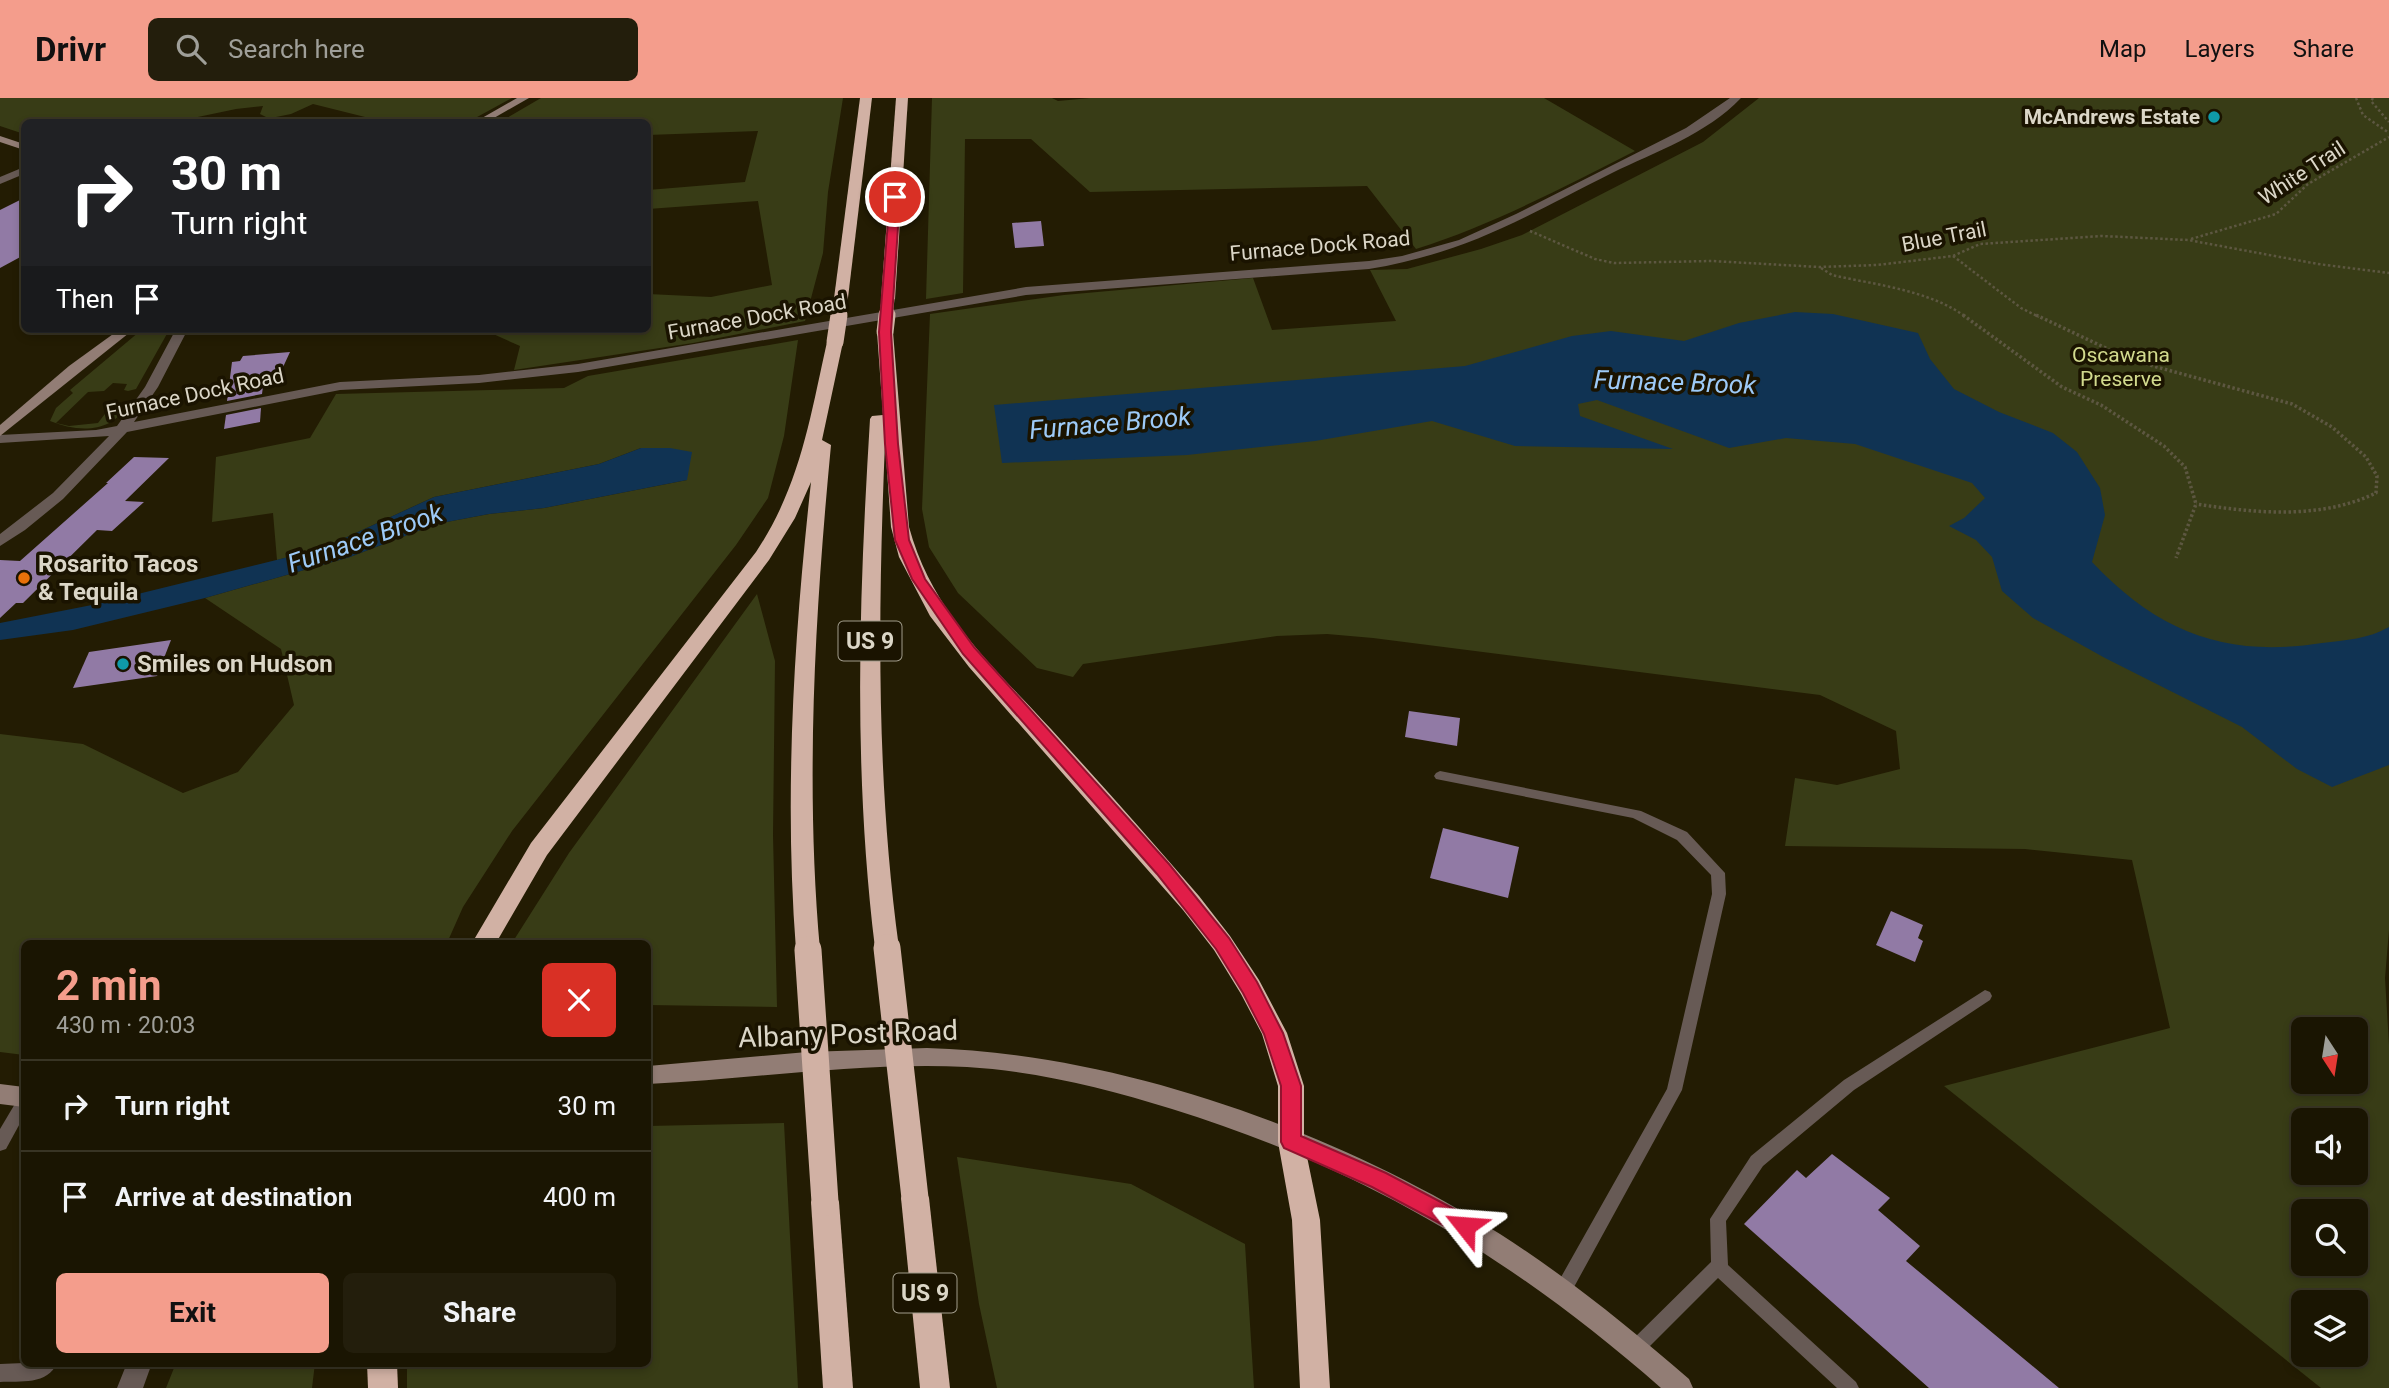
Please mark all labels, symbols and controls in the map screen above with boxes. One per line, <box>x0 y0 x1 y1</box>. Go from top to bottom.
search box <box>148 18 638 81</box>
text: Drivr <box>35 30 106 69</box>
icon: search <box>172 30 210 68</box>
text: Search here <box>228 34 365 64</box>
text: Map <box>2099 35 2147 63</box>
text: Layers <box>2185 35 2255 63</box>
text: Share <box>2293 35 2354 63</box>
place label: McAndrews Estate <box>2024 105 2200 129</box>
marker: McAndrews Estate <box>2206 109 2222 125</box>
street label: White Trail <box>2254 136 2350 210</box>
text: 30 m <box>171 145 282 202</box>
icon: right <box>56 147 147 238</box>
pin <box>865 167 925 227</box>
icon: arrive <box>876 178 914 216</box>
text: Turn right <box>171 204 307 242</box>
street label: Blue Trail <box>1900 217 1988 257</box>
street label: Furnace Dock Road <box>1229 226 1411 266</box>
icon: arrive <box>128 280 166 318</box>
text: Then <box>56 284 114 314</box>
street label: Furnace Dock Road <box>666 289 848 345</box>
park label: Oscawana Preserve <box>2072 343 2170 391</box>
street label: Furnace Dock Road <box>104 363 286 425</box>
water label: Furnace Brook <box>1593 364 1758 400</box>
water label: Furnace Brook <box>1028 401 1193 445</box>
water label: Furnace Brook <box>283 497 448 579</box>
place label: Rosarito Tacos & Tequila <box>38 550 198 606</box>
marker: Rosarito Tacos & Tequila <box>16 570 32 586</box>
road number: US 9 <box>838 622 902 660</box>
place label: Smiles on Hudson <box>137 650 333 678</box>
marker: Smiles on Hudson <box>115 656 131 672</box>
text: 2 min <box>56 961 162 1010</box>
button: close <box>542 963 616 1037</box>
text: 430 m · 20:03 <box>56 1012 195 1039</box>
street label: Albany Post Road <box>738 1014 958 1054</box>
north arrow <box>2291 1017 2368 1094</box>
map controls <box>2291 1017 2368 1367</box>
icon: right <box>56 1087 94 1125</box>
text: Turn right <box>115 1091 230 1121</box>
text: 30 m <box>558 1091 616 1121</box>
button: sound <box>2291 1108 2368 1185</box>
icon: arrive <box>56 1178 94 1216</box>
text: Arrive at destination <box>115 1182 352 1212</box>
text: 400 m <box>543 1182 616 1212</box>
position arrow <box>1428 1189 1502 1263</box>
button: search <box>2291 1199 2368 1276</box>
button: Exit <box>56 1273 329 1353</box>
button: Share <box>343 1273 616 1353</box>
road number: US 9 <box>894 1274 956 1312</box>
button: layers <box>2291 1290 2368 1367</box>

